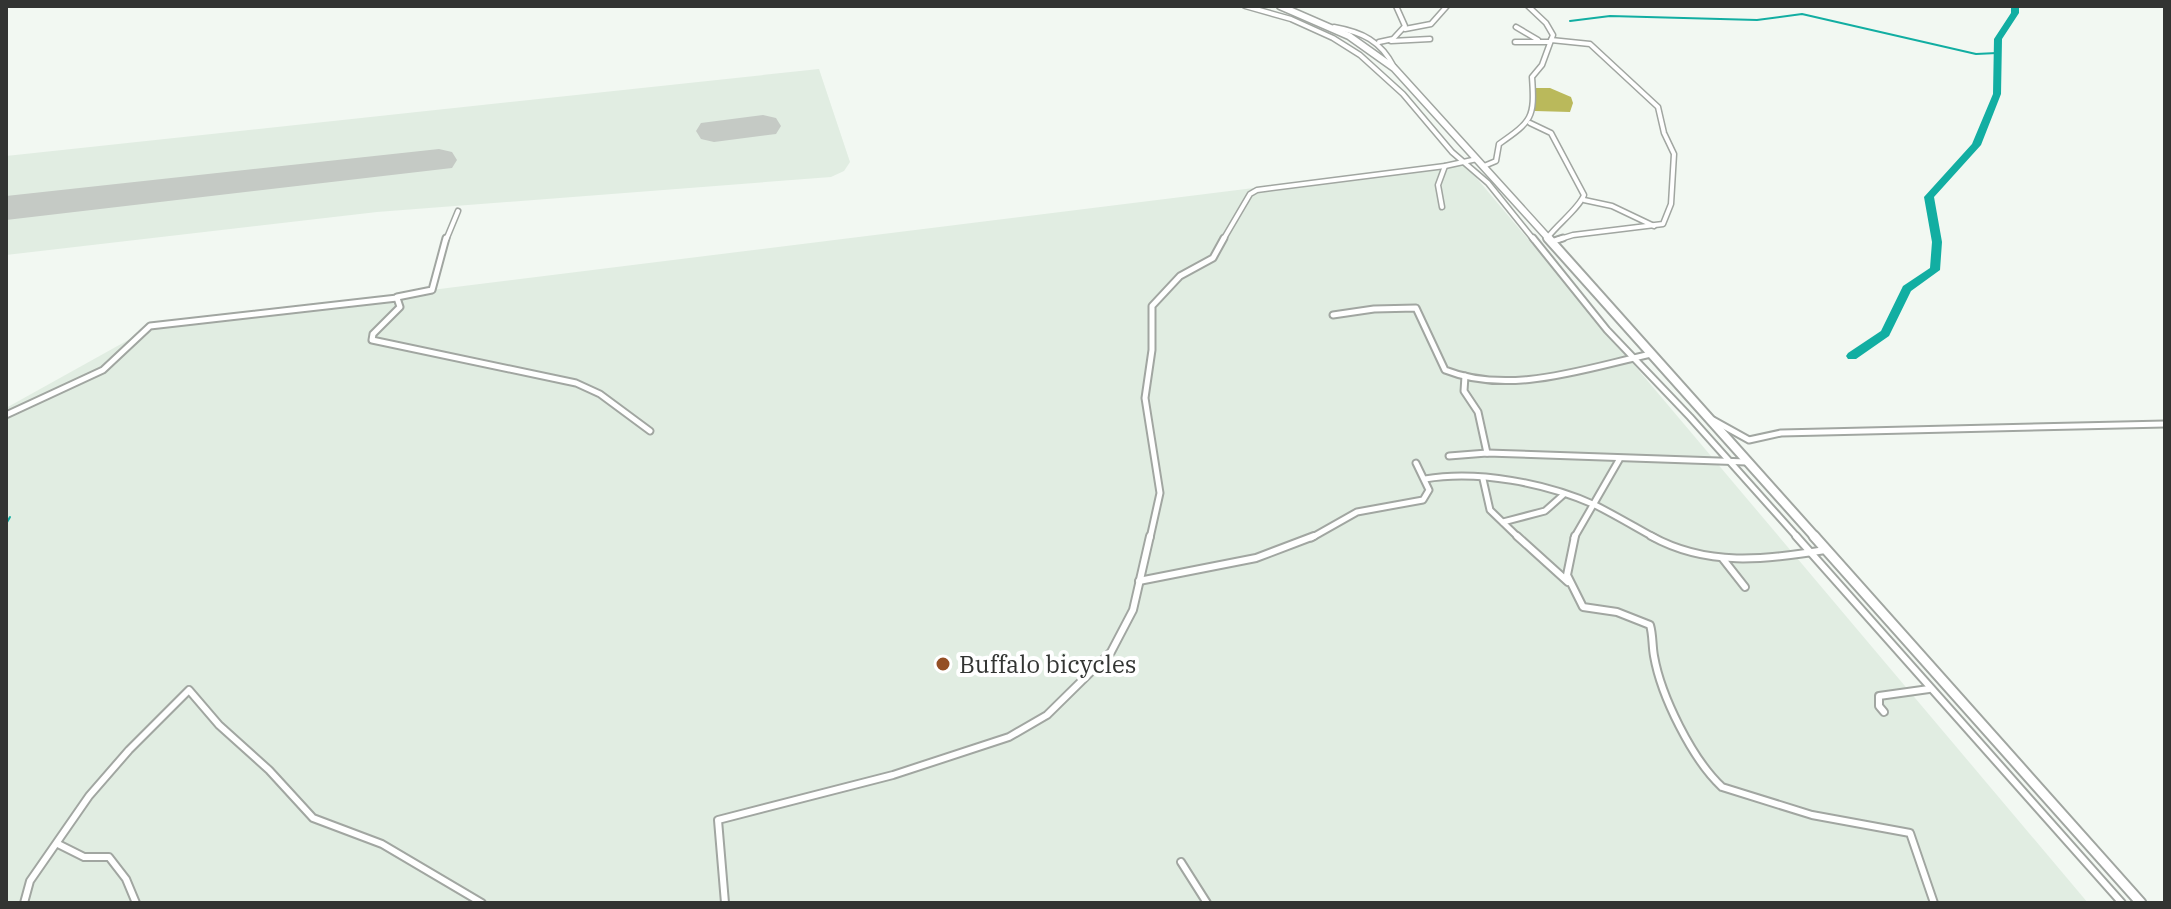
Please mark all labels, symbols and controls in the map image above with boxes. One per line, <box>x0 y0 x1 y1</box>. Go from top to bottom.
place label: Buffalo bicycles <box>959 648 1137 680</box>
marker: Buffalo bicycles <box>934 655 952 673</box>

